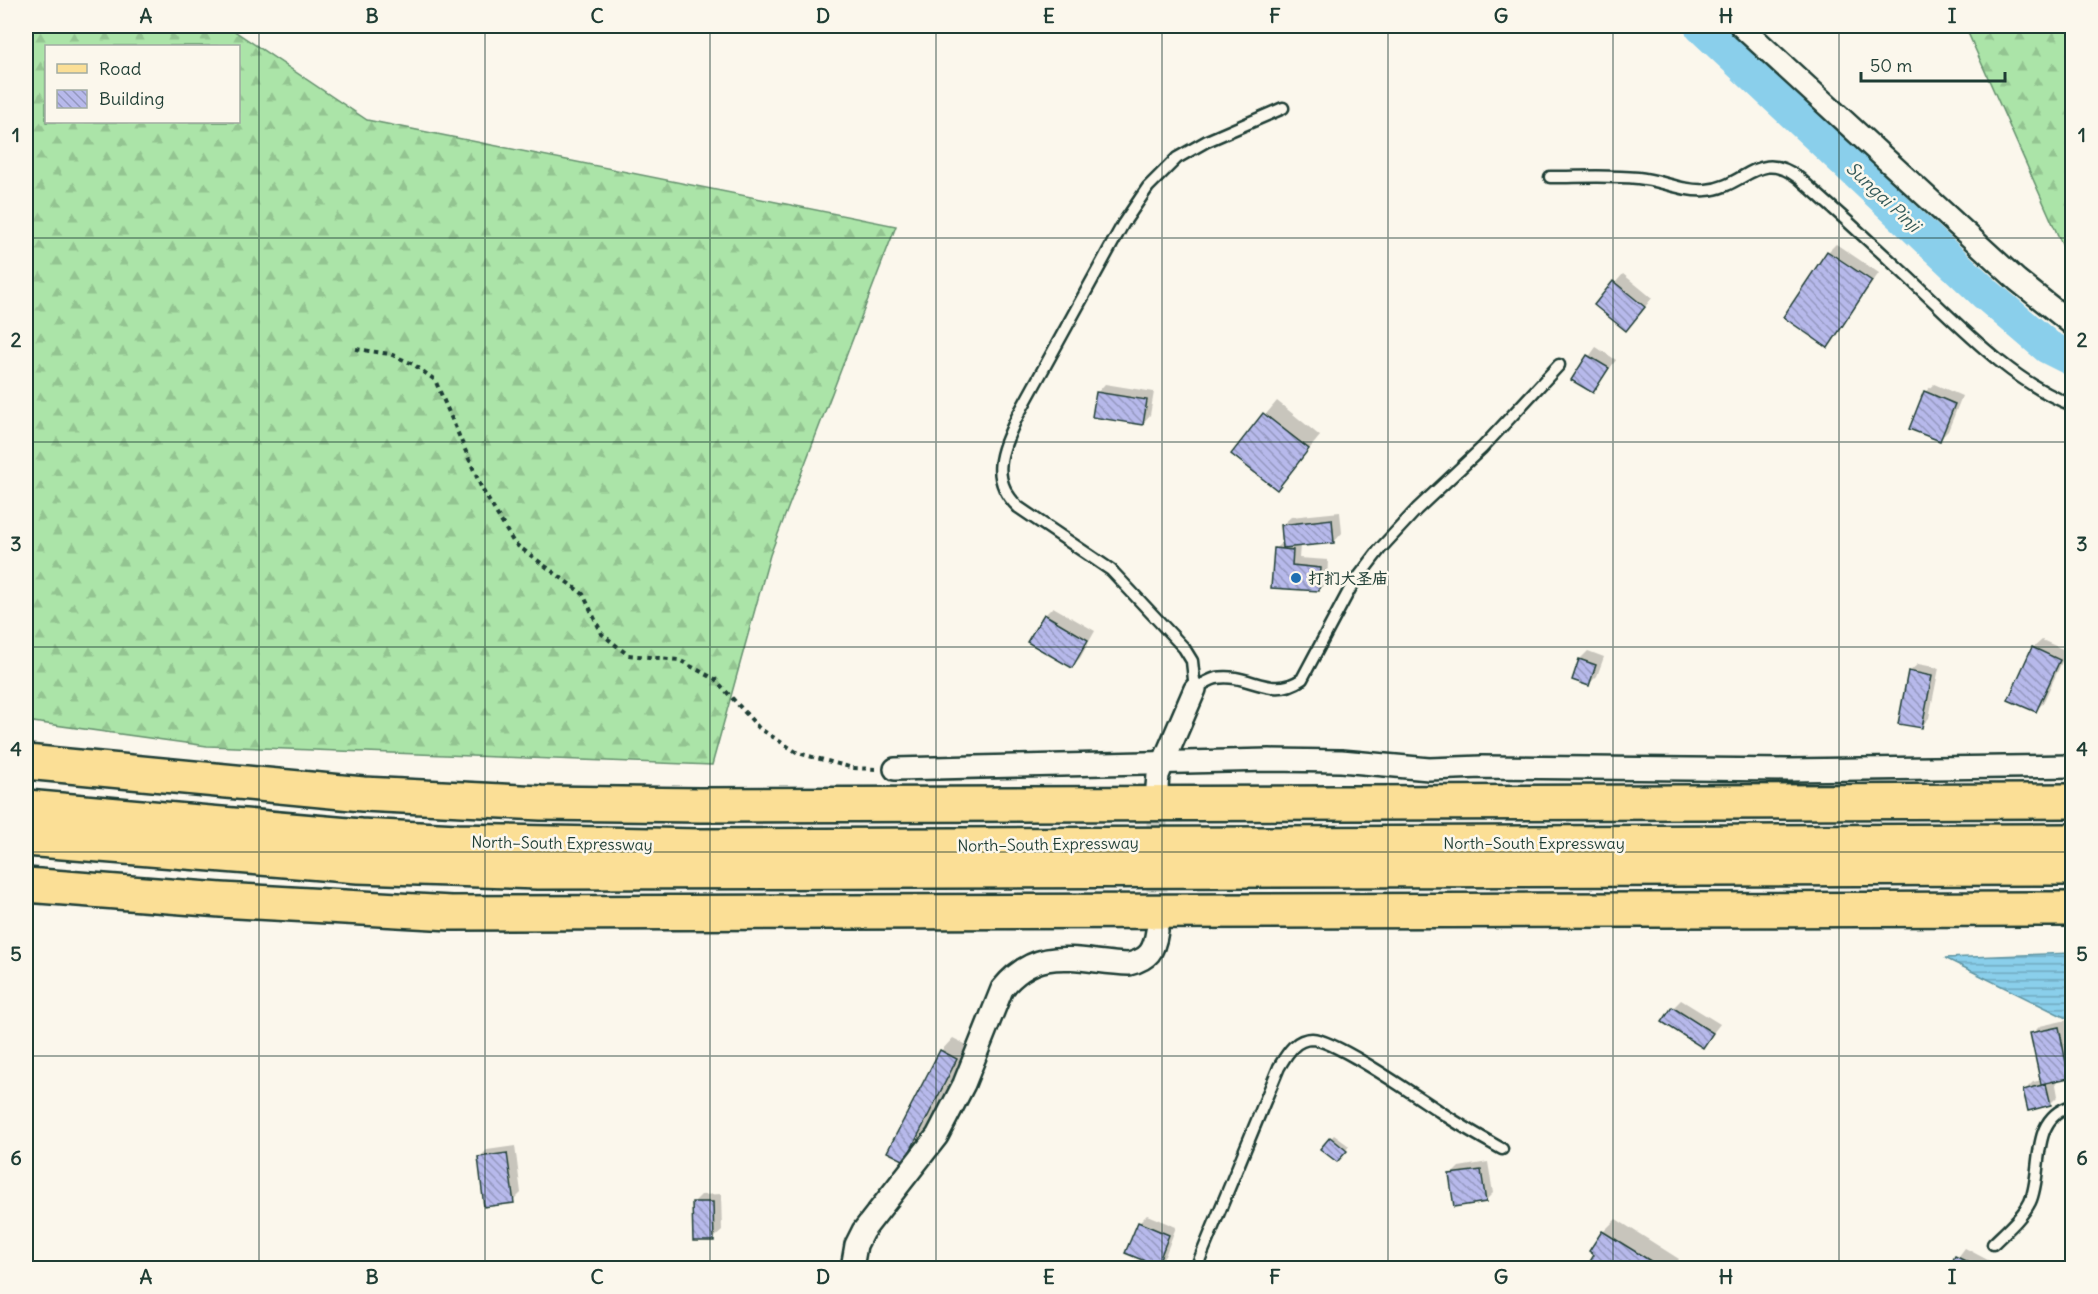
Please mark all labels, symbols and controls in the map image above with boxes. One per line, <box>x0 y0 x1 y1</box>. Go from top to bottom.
text: A <box>140 3 153 28</box>
text: B <box>365 3 379 28</box>
text: C <box>590 3 604 28</box>
text: D <box>816 3 830 28</box>
text: E <box>1043 3 1055 28</box>
text: F <box>1269 3 1281 28</box>
text: G <box>1494 3 1508 28</box>
text: H <box>1719 3 1733 28</box>
text: I <box>1948 3 1957 28</box>
legend <box>45 45 240 123</box>
scale bar <box>1861 45 2005 83</box>
text: 50 m <box>1870 54 1912 77</box>
text: Road <box>99 57 142 80</box>
text: Building <box>99 87 164 110</box>
text: 1 <box>12 122 20 147</box>
text: 1 <box>2078 122 2086 147</box>
water label: Sungai Pinji <box>1842 157 1927 238</box>
text: 2 <box>11 327 22 352</box>
text: 2 <box>2077 327 2088 352</box>
text: 3 <box>10 531 22 556</box>
text: 3 <box>2076 531 2088 556</box>
place label: 打扪大圣庙 <box>1308 568 1388 588</box>
marker: 打扪大圣庙 <box>1289 571 1303 585</box>
text: 4 <box>10 736 22 761</box>
text: 4 <box>2076 736 2088 761</box>
street label: North–South Expressway <box>471 831 653 855</box>
street label: North–South Expressway <box>957 832 1139 856</box>
street label: North–South Expressway <box>1443 833 1625 853</box>
text: 5 <box>10 941 22 966</box>
text: 5 <box>2076 941 2088 966</box>
text: 6 <box>10 1145 22 1170</box>
text: 6 <box>2076 1145 2088 1170</box>
text: A <box>140 1264 153 1289</box>
text: B <box>365 1264 379 1289</box>
text: C <box>590 1264 604 1289</box>
text: D <box>816 1264 830 1289</box>
text: E <box>1043 1264 1055 1289</box>
text: F <box>1269 1264 1281 1289</box>
text: G <box>1494 1264 1508 1289</box>
text: H <box>1719 1264 1733 1289</box>
text: I <box>1948 1264 1957 1289</box>

